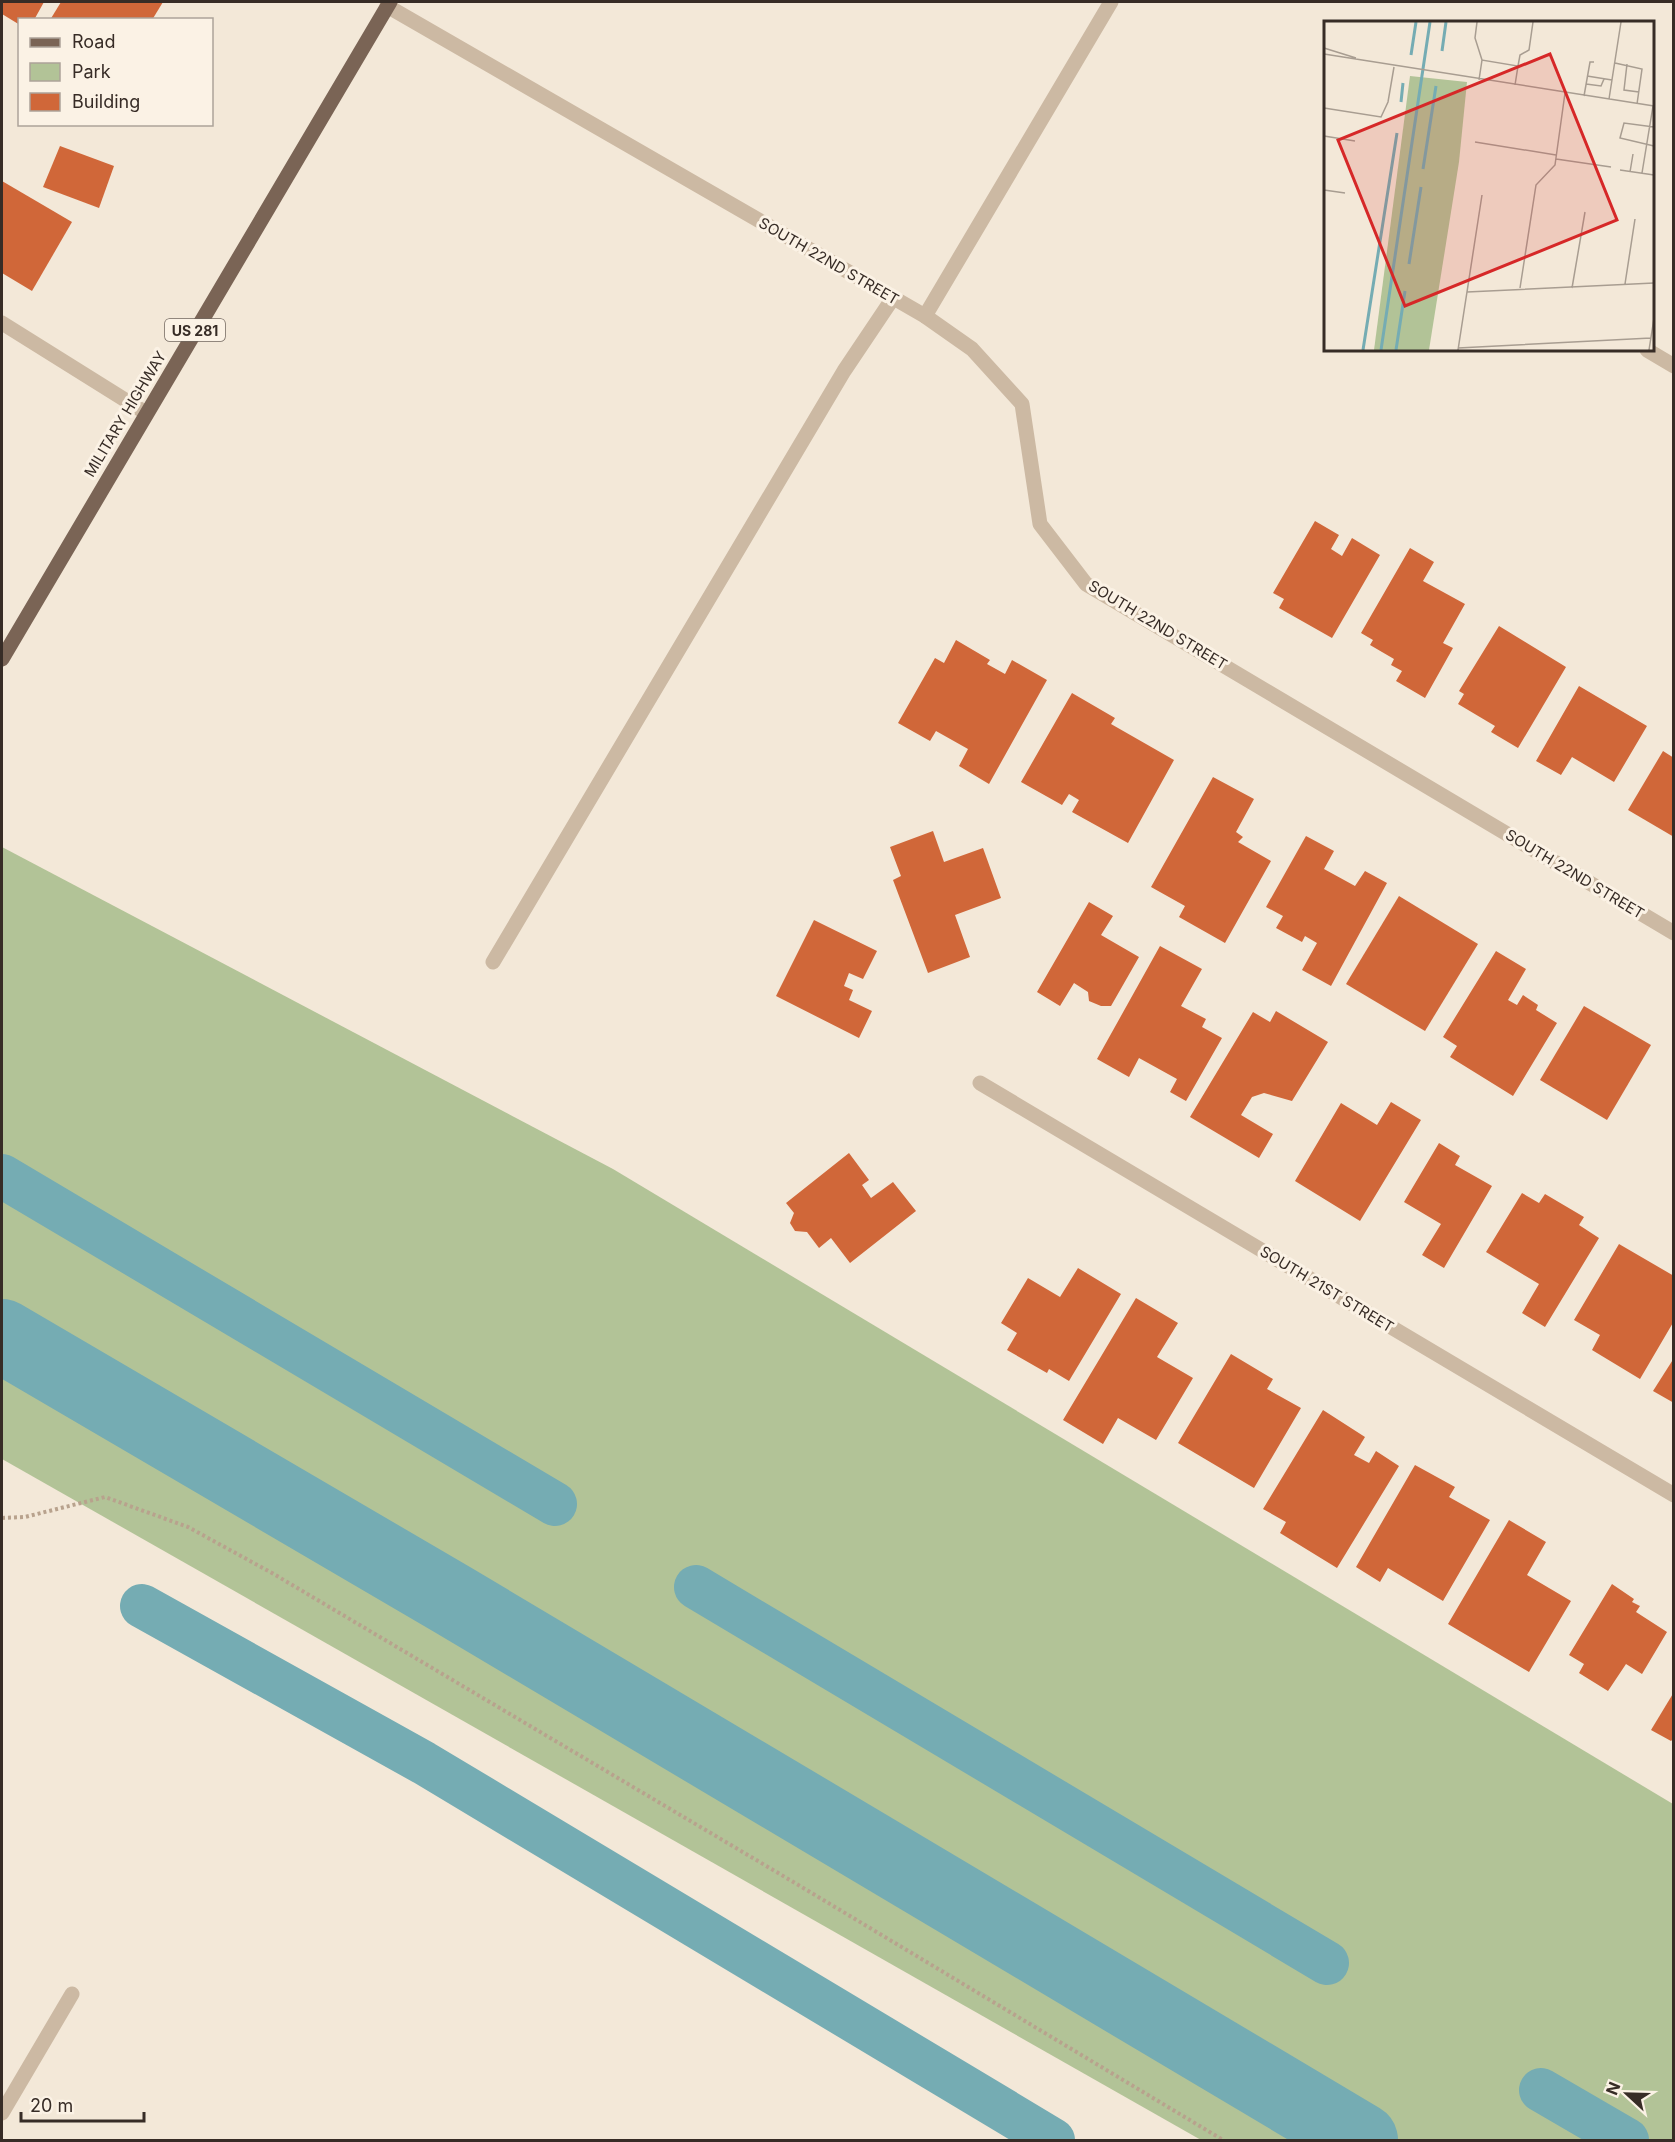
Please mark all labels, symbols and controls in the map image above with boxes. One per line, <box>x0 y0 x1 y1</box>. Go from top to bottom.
legend <box>18 18 213 126</box>
inset map <box>1324 21 1654 351</box>
text: Road <box>72 31 115 52</box>
text: Park <box>72 61 111 82</box>
text: Building <box>72 91 140 112</box>
street label: SOUTH 22ND STREET <box>756 213 902 309</box>
road number: US 281 <box>165 319 225 341</box>
street label: MILITARY HIGHWAY <box>80 348 170 480</box>
street label: SOUTH 22ND STREET <box>1085 576 1231 674</box>
street label: SOUTH 22ND STREET <box>1502 825 1648 923</box>
street label: SOUTH 21ST STREET <box>1257 1242 1397 1336</box>
north arrow <box>1597 2064 1657 2124</box>
text: N <box>1602 2079 1625 2098</box>
scale bar <box>21 2085 144 2123</box>
text: 20 m <box>30 2095 73 2116</box>

